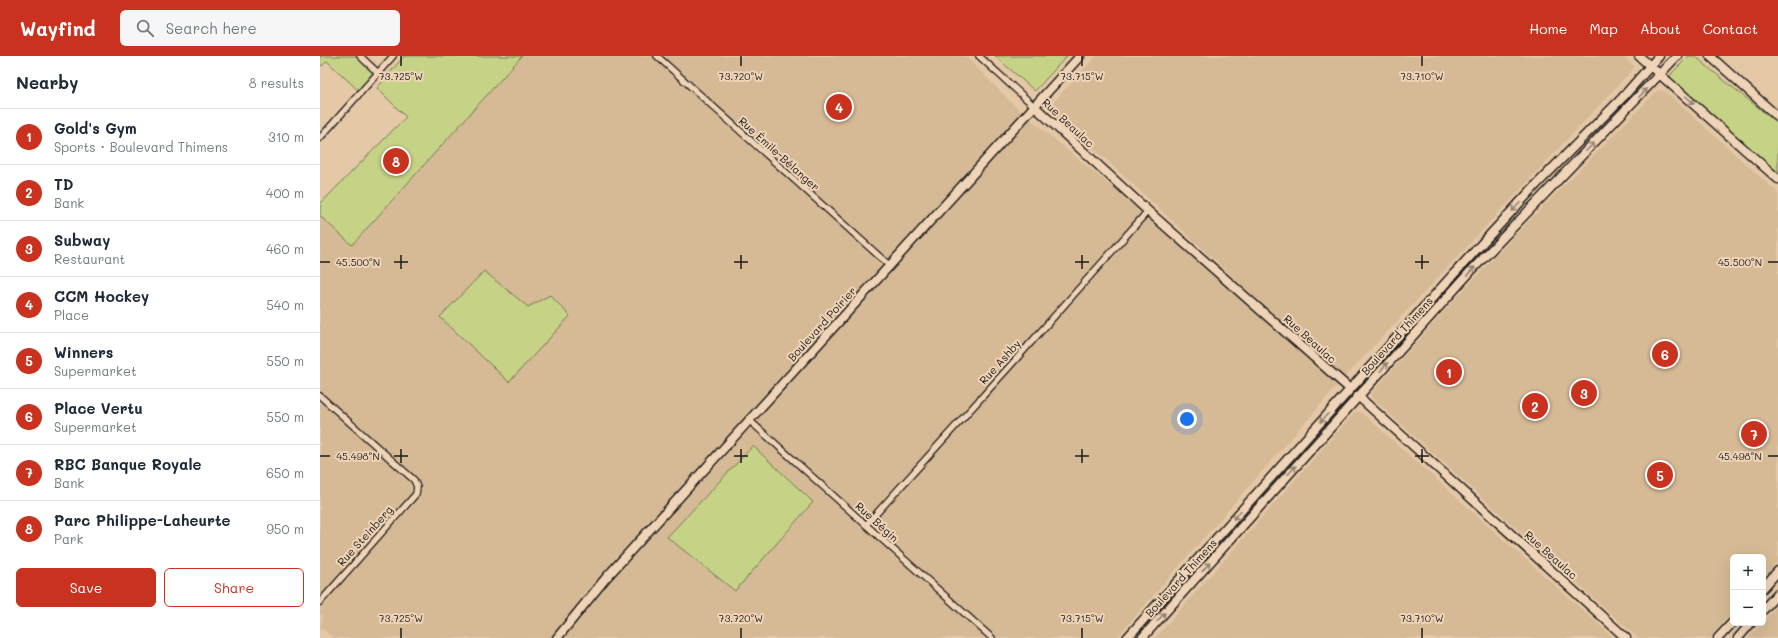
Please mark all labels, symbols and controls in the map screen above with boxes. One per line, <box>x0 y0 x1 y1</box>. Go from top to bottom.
search box <box>120 10 400 46</box>
text: Wayfind <box>20 16 96 41</box>
icon: search <box>134 17 156 39</box>
text: Search here <box>166 18 257 38</box>
text: Home <box>1529 19 1567 38</box>
text: Map <box>1589 19 1618 38</box>
text: About <box>1640 19 1681 38</box>
text: Contact <box>1703 19 1758 38</box>
text: 73.725°W <box>379 69 423 83</box>
text: 73.720°W <box>719 69 763 83</box>
text: 73.715°W <box>1061 69 1104 83</box>
text: 73.710°W <box>1400 69 1444 83</box>
text: Nearby <box>16 71 78 93</box>
text: 8 results <box>249 74 304 91</box>
one-way arrow <box>1638 88 1648 98</box>
pin: 4 <box>826 92 852 122</box>
street label: Rue Beaulac <box>1039 95 1098 151</box>
one-way arrow <box>1684 96 1695 105</box>
street label: Rue Émile-Bélanger <box>736 113 823 194</box>
text: Gold's Gym <box>54 118 137 138</box>
text: 1 <box>26 128 32 145</box>
text: 310 m <box>268 128 304 145</box>
text: Sports · Boulevard Thimens <box>54 138 228 155</box>
one-way arrow <box>1585 142 1595 152</box>
pin: 8 <box>383 146 409 176</box>
text: TD <box>54 174 74 194</box>
text: 2 <box>25 184 33 201</box>
text: 400 m <box>266 184 304 201</box>
text: Bank <box>54 194 84 211</box>
one-way arrow <box>1511 202 1521 212</box>
text: Subway <box>54 230 110 250</box>
text: 3 <box>25 240 33 257</box>
text: 460 m <box>266 240 304 257</box>
text: Restaurant <box>54 250 125 267</box>
text: 45.500°N <box>336 255 380 269</box>
text: 45.500°N <box>1718 255 1762 269</box>
one-way arrow <box>1466 266 1476 276</box>
street label: Boulevard Poirier <box>784 283 859 364</box>
text: CCM Hockey <box>54 286 149 306</box>
street label: Boulevard Thimens <box>1357 293 1436 378</box>
text: 4 <box>25 296 33 313</box>
text: 540 m <box>266 296 304 313</box>
text: Place <box>54 306 89 323</box>
street label: Rue Beaulac <box>1281 311 1340 366</box>
street label: Rue Ashby <box>976 336 1024 387</box>
pin: 6 <box>1652 339 1678 369</box>
text: Winners <box>54 342 113 362</box>
text: 5 <box>25 352 33 369</box>
text: 550 m <box>266 352 304 369</box>
pin: 1 <box>1436 357 1462 387</box>
text: Supermarket <box>54 362 137 379</box>
one-way arrow <box>1379 363 1388 373</box>
pin: 3 <box>1571 378 1597 408</box>
pin: 2 <box>1522 391 1548 421</box>
text: Place Vertu <box>54 398 143 418</box>
text: 6 <box>25 408 33 425</box>
text: 550 m <box>266 408 304 425</box>
your location <box>1177 409 1197 429</box>
one-way arrow <box>1319 413 1329 423</box>
text: Supermarket <box>54 418 137 435</box>
pin: 7 <box>1741 419 1767 449</box>
text: 45.498°N <box>336 449 380 463</box>
text: 45.498°N <box>1718 449 1762 463</box>
text: RBC Banque Royale <box>54 454 201 474</box>
pin: 5 <box>1647 460 1673 490</box>
text: 7 <box>25 464 33 481</box>
text: 650 m <box>266 464 304 481</box>
one-way arrow <box>1288 465 1297 475</box>
text: Bank <box>54 474 84 491</box>
street label: Rue Bégin <box>853 498 902 545</box>
street label: Rue Steinberg <box>333 502 396 569</box>
text: Parc Philippe-Laheurte <box>54 510 231 530</box>
one-way arrow <box>1233 510 1242 520</box>
text: 8 <box>25 520 33 537</box>
text: 950 m <box>266 520 304 537</box>
street label: Rue Beaulac <box>1522 527 1581 582</box>
text: Park <box>54 530 83 547</box>
street label: Boulevard Thimens <box>1141 535 1220 620</box>
map controls <box>1730 554 1766 626</box>
button: + <box>1730 554 1766 590</box>
one-way arrow <box>1201 562 1210 572</box>
button: Save <box>16 568 156 607</box>
button: Share <box>164 568 304 607</box>
button: − <box>1730 590 1766 626</box>
text: 73.725°W <box>379 611 423 625</box>
text: 73.720°W <box>719 611 763 625</box>
text: 73.715°W <box>1061 611 1104 625</box>
text: 73.710°W <box>1400 611 1444 625</box>
one-way arrow <box>1156 612 1166 622</box>

